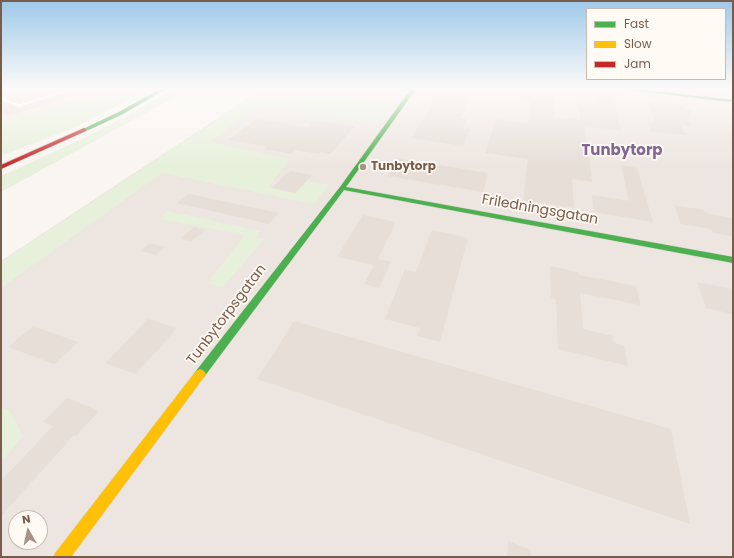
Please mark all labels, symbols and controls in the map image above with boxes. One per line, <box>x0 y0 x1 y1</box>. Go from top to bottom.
legend <box>586 8 726 80</box>
text: Fast <box>624 15 649 32</box>
text: Slow <box>624 35 652 52</box>
text: Jam <box>624 55 651 72</box>
district label: Tunbytorp <box>582 142 662 160</box>
place label: Tunbytorp <box>371 160 436 174</box>
marker: Tunbytorp <box>358 162 368 172</box>
street label: Friledningsgatan <box>480 191 600 229</box>
street label: Tunbytorpsgatan <box>184 261 270 369</box>
north arrow <box>8 510 48 550</box>
text: N <box>21 511 32 528</box>

